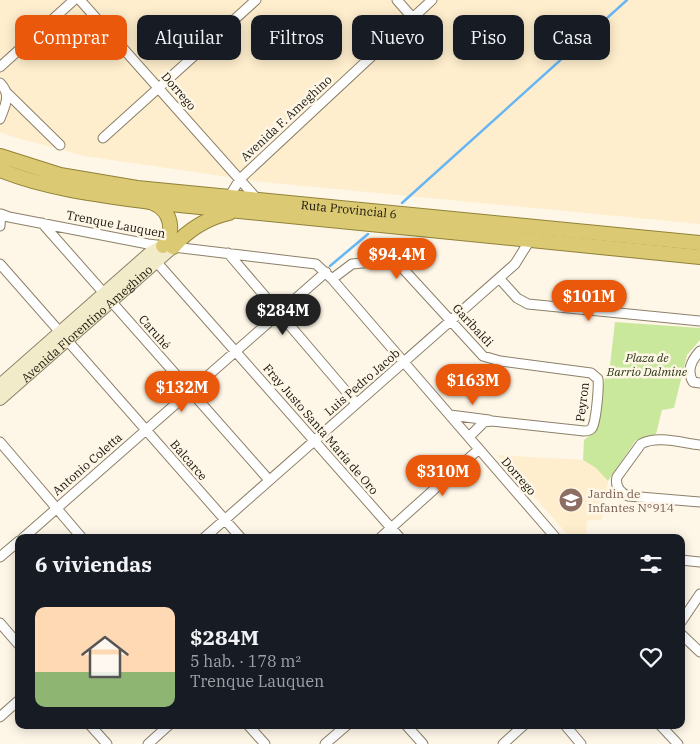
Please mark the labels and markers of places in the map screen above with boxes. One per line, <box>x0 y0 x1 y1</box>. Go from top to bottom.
pin: $94.4M <box>356 238 438 280</box>
pin: $101M <box>554 280 624 322</box>
pin: $284M <box>248 294 318 336</box>
pin: $163M <box>438 364 508 406</box>
pin: $132M <box>147 370 217 413</box>
pin: $310M <box>408 454 478 497</box>
place label: Jardin de Infantes N°914 <box>588 486 674 515</box>
school or university icon: Jardin de Infantes N°914 <box>558 487 584 513</box>

